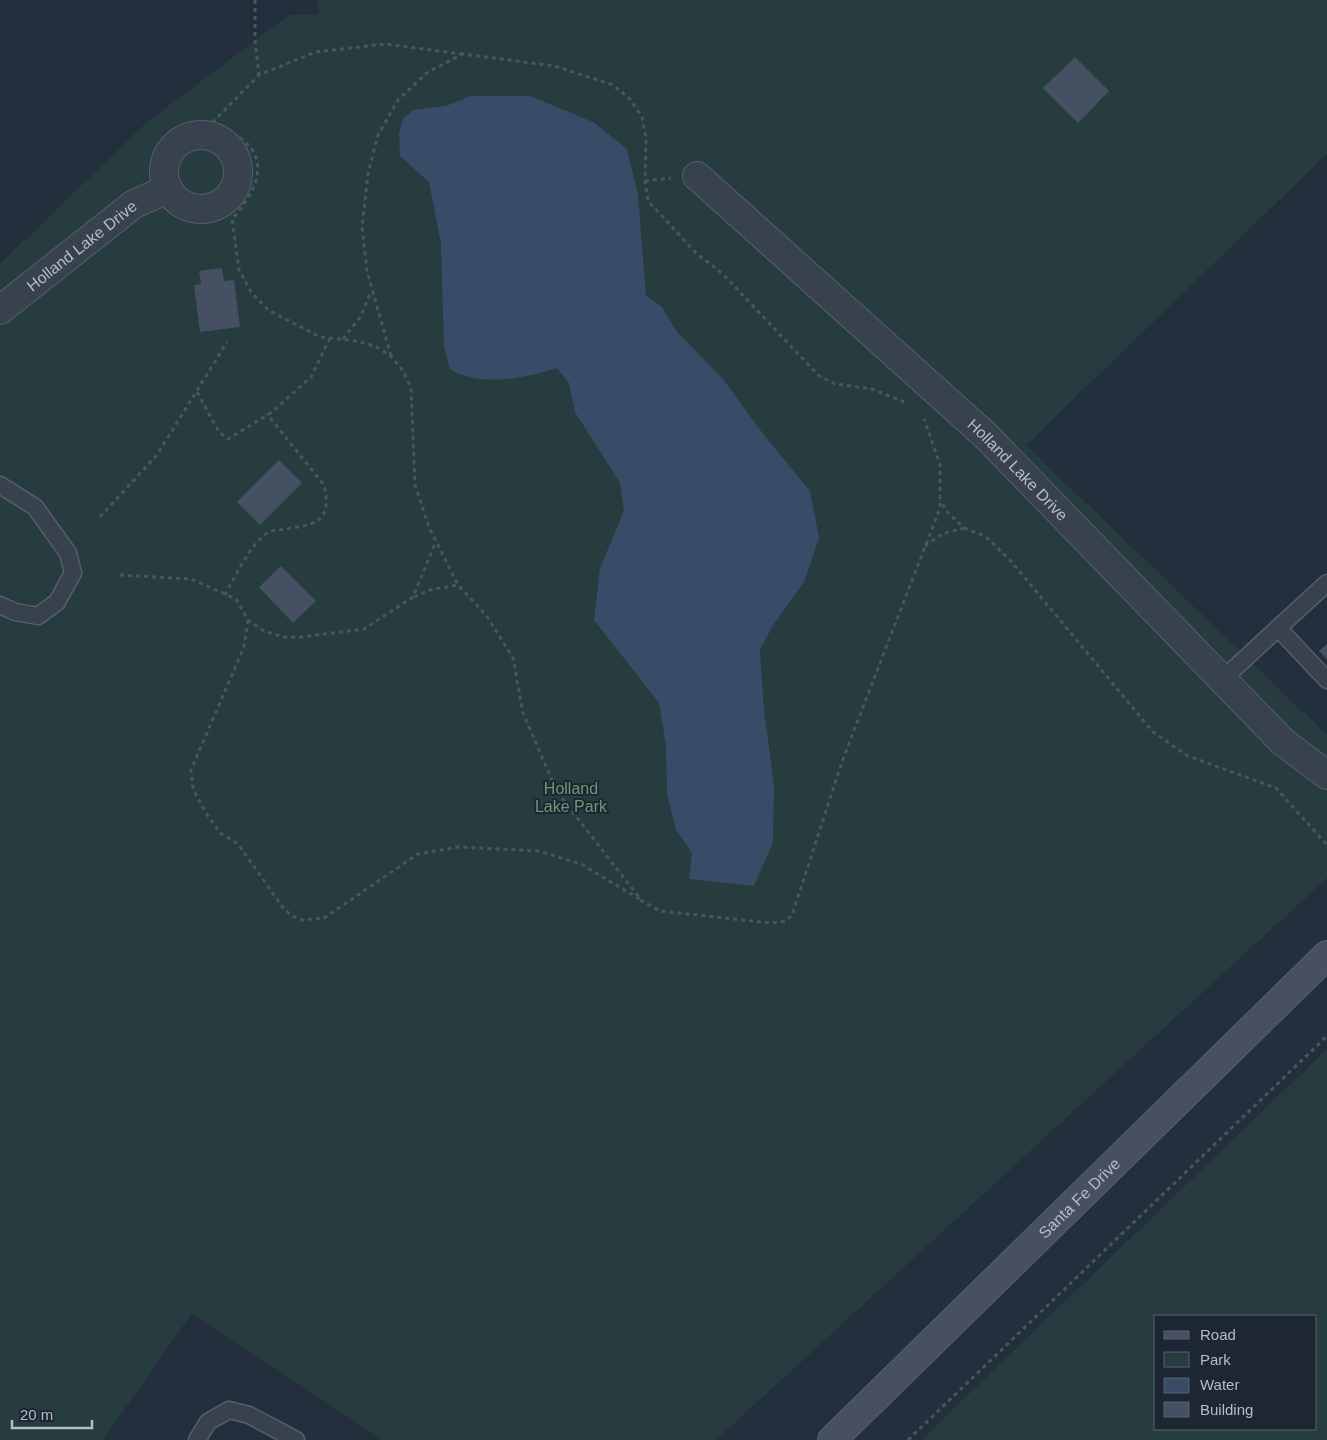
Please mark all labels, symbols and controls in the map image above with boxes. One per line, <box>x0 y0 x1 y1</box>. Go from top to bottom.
street label: Holland Lake Drive <box>24 197 140 295</box>
street label: Holland Lake Drive <box>964 416 1071 524</box>
park label: Holland Lake Park <box>535 780 608 815</box>
street label: Santa Fe Drive <box>1035 1155 1124 1242</box>
legend <box>1154 1315 1317 1430</box>
text: Road <box>1200 1326 1236 1343</box>
text: Park <box>1200 1351 1231 1368</box>
text: Water <box>1200 1376 1239 1393</box>
scale bar <box>12 1398 92 1430</box>
text: Building <box>1200 1401 1253 1418</box>
text: 20 m <box>20 1406 53 1423</box>

